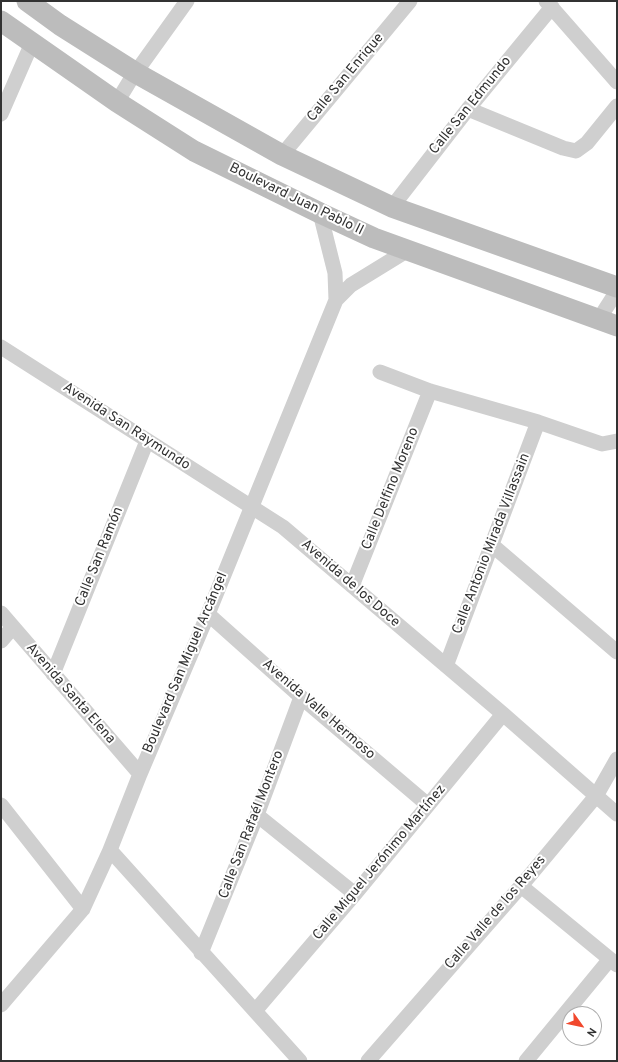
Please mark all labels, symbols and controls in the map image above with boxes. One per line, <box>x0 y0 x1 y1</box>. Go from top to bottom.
street label: Calle San Enrique <box>304 30 388 126</box>
street label: Calle San Edmundo <box>426 54 516 158</box>
street label: Boulevard Juan Pablo II <box>226 160 366 240</box>
street label: Avenida San Raymundo <box>59 380 193 474</box>
street label: Calle Delfino Moreno <box>359 425 423 553</box>
street label: Calle Antonio Mirada Villassain <box>450 451 534 637</box>
street label: Calle San Ramón <box>72 505 128 609</box>
street label: Avenida de los Doce <box>297 536 403 632</box>
street label: Boulevard San Miguel Arcángel <box>140 570 232 756</box>
street label: Avenida Santa Elena <box>22 640 118 748</box>
street label: Avenida Valle Hermoso <box>258 656 378 764</box>
street label: Calle San Rafaél Montero <box>216 749 288 901</box>
street label: Calle Miguel Jerónimo Martínez <box>310 782 450 944</box>
street label: Calle Valle de los Reyes <box>442 853 550 973</box>
north arrow <box>562 1006 602 1046</box>
text: N <box>583 1025 599 1039</box>

